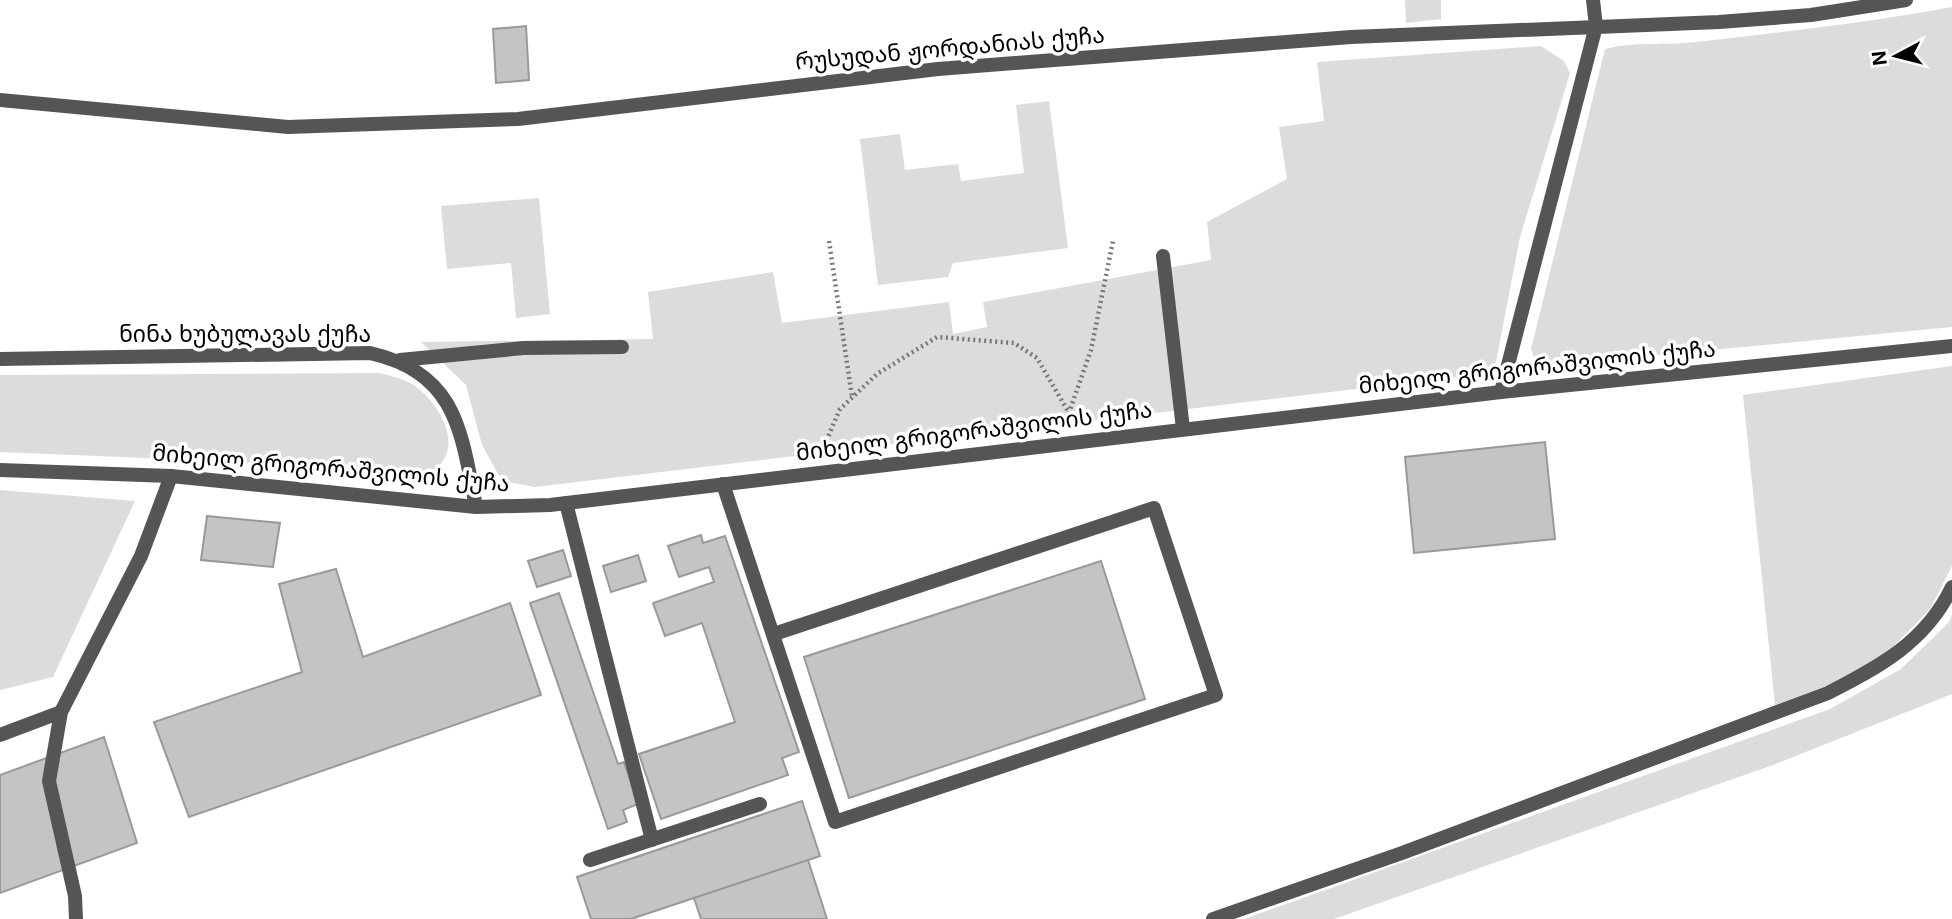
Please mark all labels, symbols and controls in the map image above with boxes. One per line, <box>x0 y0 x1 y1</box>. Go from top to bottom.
street label: რუსუდან ჟორდანიას ქუჩა <box>794 21 1106 75</box>
north arrow <box>1861 21 1931 91</box>
text: N <box>1867 49 1892 67</box>
street label: ნინა ხუბულავას ქუჩა <box>119 320 371 348</box>
street label: მიხეილ გრიგორაშვილის ქუჩა <box>1357 334 1717 400</box>
street label: მიხეილ გრიგორაშვილის ქუჩა <box>794 395 1154 467</box>
street label: მიხეილ გრიგორაშვილის ქუჩა <box>151 438 511 498</box>

